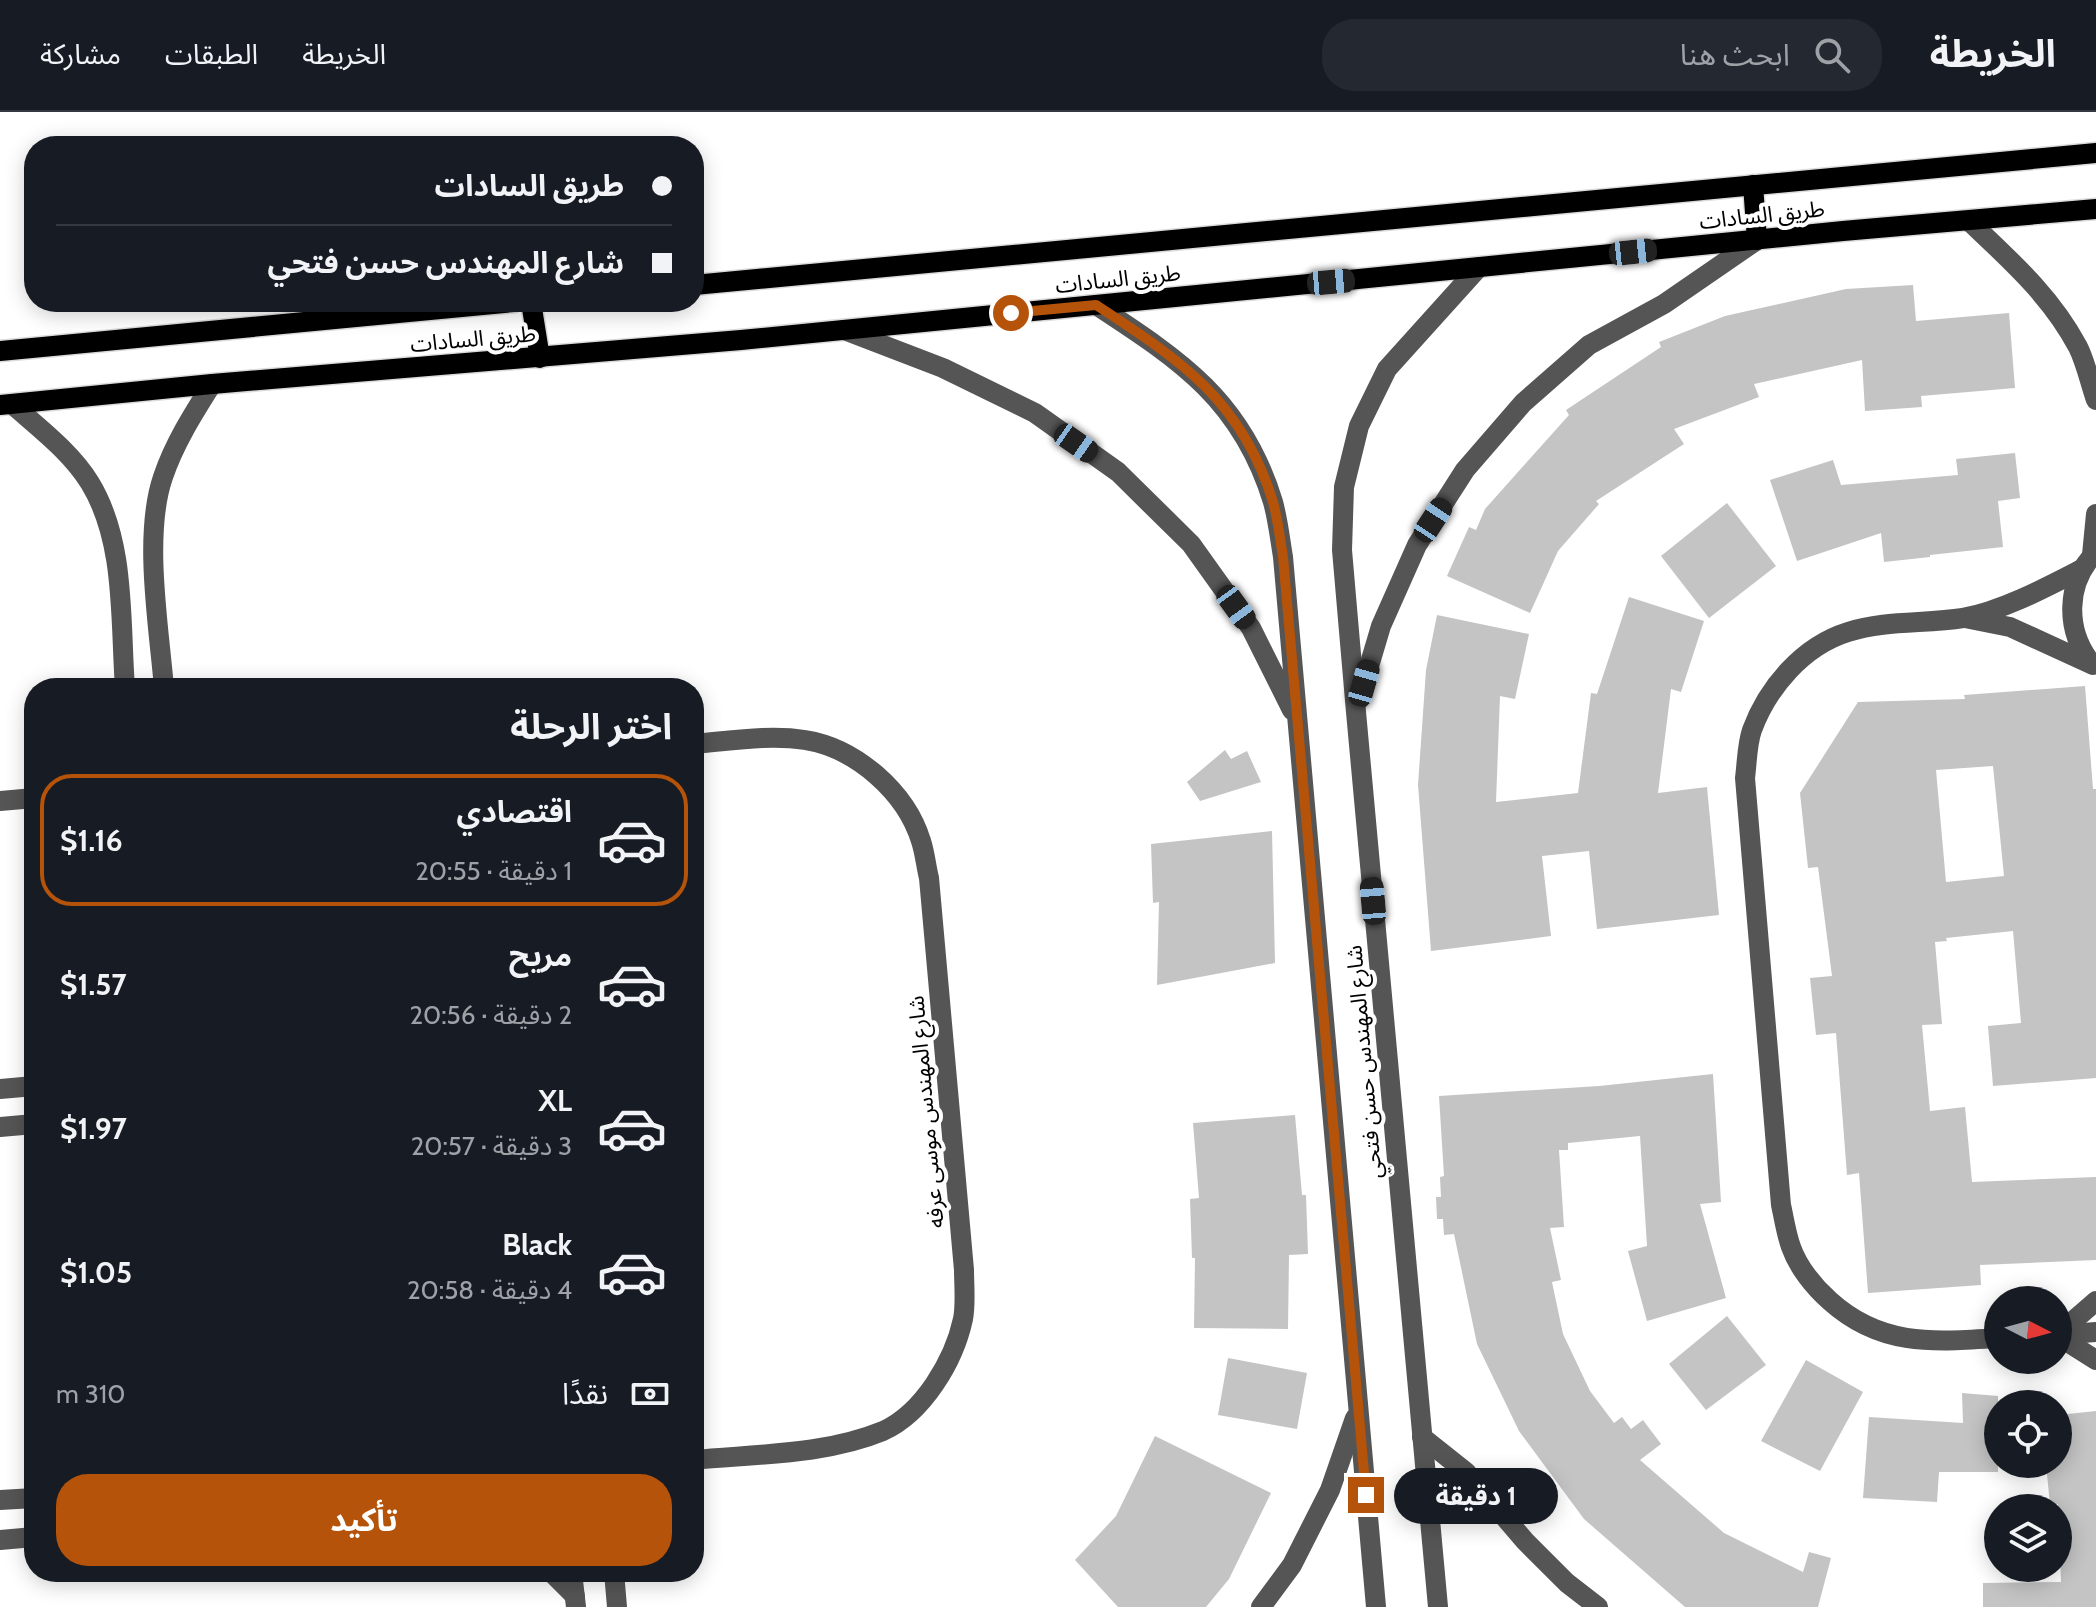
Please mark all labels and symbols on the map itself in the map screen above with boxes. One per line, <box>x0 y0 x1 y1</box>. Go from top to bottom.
street label: طريق السادات <box>1698 195 1826 235</box>
car <box>1608 238 1658 266</box>
street label: طريق السادات <box>1054 259 1182 299</box>
car <box>1306 268 1356 296</box>
route start <box>993 295 1029 331</box>
street label: طريق السادات <box>409 320 537 358</box>
car <box>1049 419 1103 467</box>
car <box>1410 493 1456 547</box>
car <box>1212 581 1260 633</box>
car <box>1346 657 1382 709</box>
car <box>1359 876 1387 926</box>
street label: شارع المهندس حسن فتحي <box>1340 944 1391 1180</box>
street label: شارع المهندس موسى عرفه <box>902 994 953 1229</box>
north arrow <box>1984 1286 2072 1374</box>
callout: 1 دقيقة <box>1394 1467 1558 1523</box>
route end <box>1348 1477 1384 1513</box>

